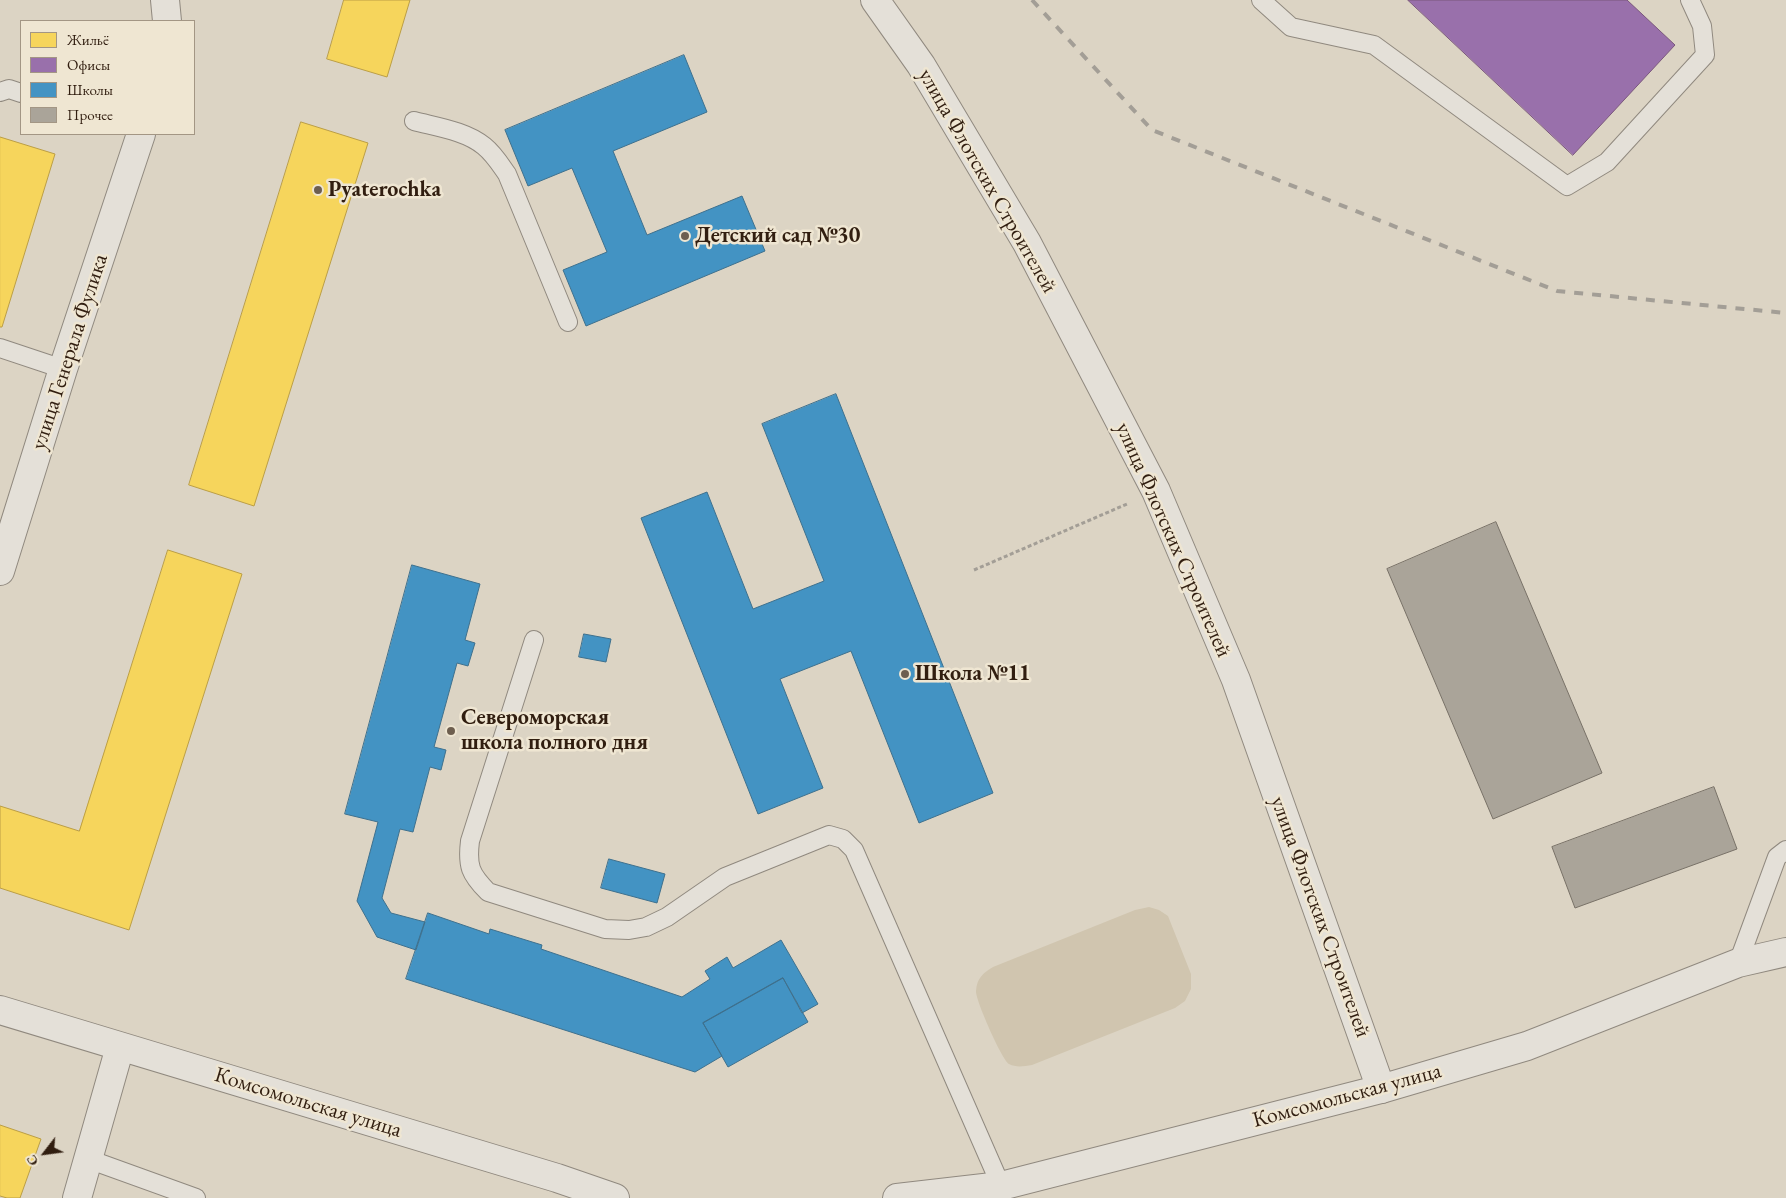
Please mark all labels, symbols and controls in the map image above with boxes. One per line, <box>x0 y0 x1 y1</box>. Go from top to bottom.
legend <box>20 20 195 135</box>
text: Жильё <box>67 30 109 49</box>
text: Офисы <box>67 55 110 74</box>
street label: улица Флотских Строителей <box>912 64 1062 298</box>
text: Школы <box>67 80 113 99</box>
text: Прочее <box>67 105 113 124</box>
place label: Pyaterochka <box>328 177 441 203</box>
marker: Pyaterochka <box>312 184 324 196</box>
place label: Детский сад №30 <box>695 223 860 249</box>
marker: Детский сад №30 <box>679 230 691 242</box>
street label: улица Генерала Фулика <box>26 251 114 453</box>
street label: улица Флотских Строителей <box>1109 418 1237 662</box>
place label: Школа №11 <box>915 661 1030 687</box>
marker: Школа №11 <box>899 668 911 680</box>
place label: Североморская школа полного дня <box>461 705 648 756</box>
marker: Североморская школа полного дня <box>445 725 457 737</box>
street label: улица Флотских Строителей <box>1264 793 1376 1041</box>
street label: Комсомольская улица <box>1250 1058 1444 1134</box>
street label: Комсомольская улица <box>211 1062 405 1144</box>
north arrow <box>20 1128 70 1178</box>
text: С <box>22 1152 42 1169</box>

